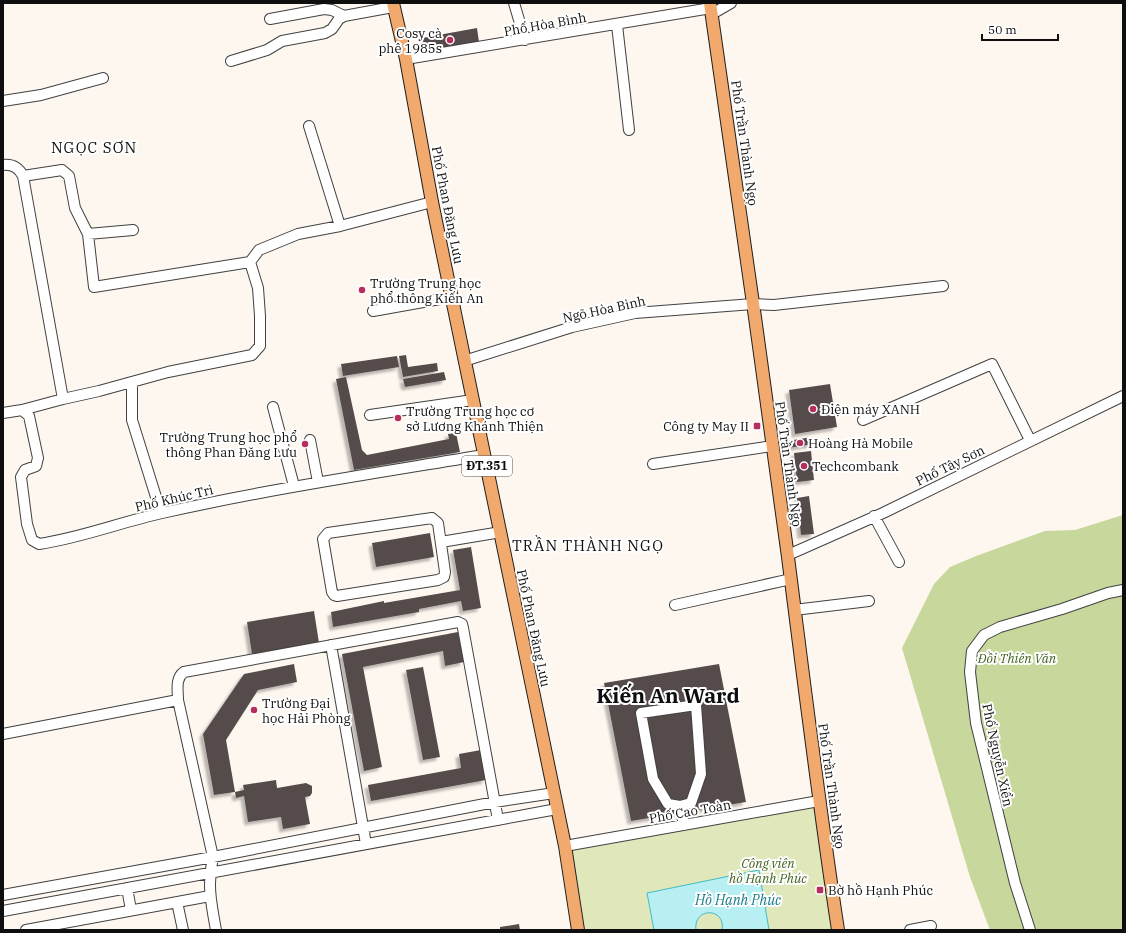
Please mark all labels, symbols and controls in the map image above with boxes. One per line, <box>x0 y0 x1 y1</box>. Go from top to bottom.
street label: Phố Hòa Bình <box>502 9 588 40</box>
scale bar <box>982 16 1058 42</box>
text: 50 m <box>988 22 1017 37</box>
place label: Cosy cà phê 1985s <box>378 25 442 57</box>
marker: Cosy cà phê 1985s <box>445 35 455 45</box>
street label: Phố Trần Thành Ngọ <box>727 79 762 207</box>
district label: NGỌC SƠN <box>51 138 137 157</box>
street label: Phố Phan Đăng Lưu <box>428 145 467 265</box>
place label: Trường Trung học phổ thông Kiến An <box>370 275 484 307</box>
marker: Trường Trung học phổ thông Kiến An <box>357 285 367 295</box>
street label: Ngõ Hòa Bình <box>561 292 647 327</box>
street label: Phố Trần Thành Ngọ <box>771 400 806 528</box>
place label: Điện máy XANH <box>821 401 920 418</box>
place label: Trường Trung học cơ sở Lương Khánh Thiện <box>406 403 544 435</box>
marker: Điện máy XANH <box>808 404 818 414</box>
marker: Trường Trung học cơ sở Lương Khánh Thiện <box>393 413 403 423</box>
place label: Công ty May II <box>663 418 749 435</box>
marker: Công ty May II <box>752 421 762 431</box>
place label: Trường Trung học phổ thông Phan Đăng Lưu <box>159 429 297 461</box>
place label: Hoàng Hà Mobile <box>808 435 913 452</box>
marker: Hoàng Hà Mobile <box>795 438 805 448</box>
marker: Trường Trung học phổ thông Phan Đăng Lưu <box>300 439 310 449</box>
street label: Phố Tây Sơn <box>913 441 988 489</box>
road number: ĐT.351 <box>462 456 512 476</box>
place label: Techcombank <box>812 458 899 475</box>
marker: Techcombank <box>799 461 809 471</box>
street label: Phố Khúc Trì <box>133 481 215 516</box>
district label: TRẦN THÀNH NGỌ <box>512 534 664 555</box>
street label: Phố Phan Đăng Lưu <box>513 568 554 688</box>
park label: Đồi Thiên Văn <box>977 650 1057 667</box>
district label: Kiến An Ward <box>596 681 740 709</box>
place label: Trường Đại học Hải Phòng <box>262 695 351 727</box>
street label: Phố Nguyễn Xiển <box>978 702 1017 808</box>
marker: Trường Đại học Hải Phòng <box>249 705 259 715</box>
street label: Phố Trần Thành Ngọ <box>814 722 849 850</box>
street label: Phố Cao Toàn <box>648 796 732 827</box>
park label: Công viên hồ Hạnh Phúc <box>729 855 807 887</box>
place label: Bờ hồ Hạnh Phúc <box>828 882 934 899</box>
marker: Bờ hồ Hạnh Phúc <box>815 885 825 895</box>
water label: Hồ Hạnh Phúc <box>694 891 781 909</box>

